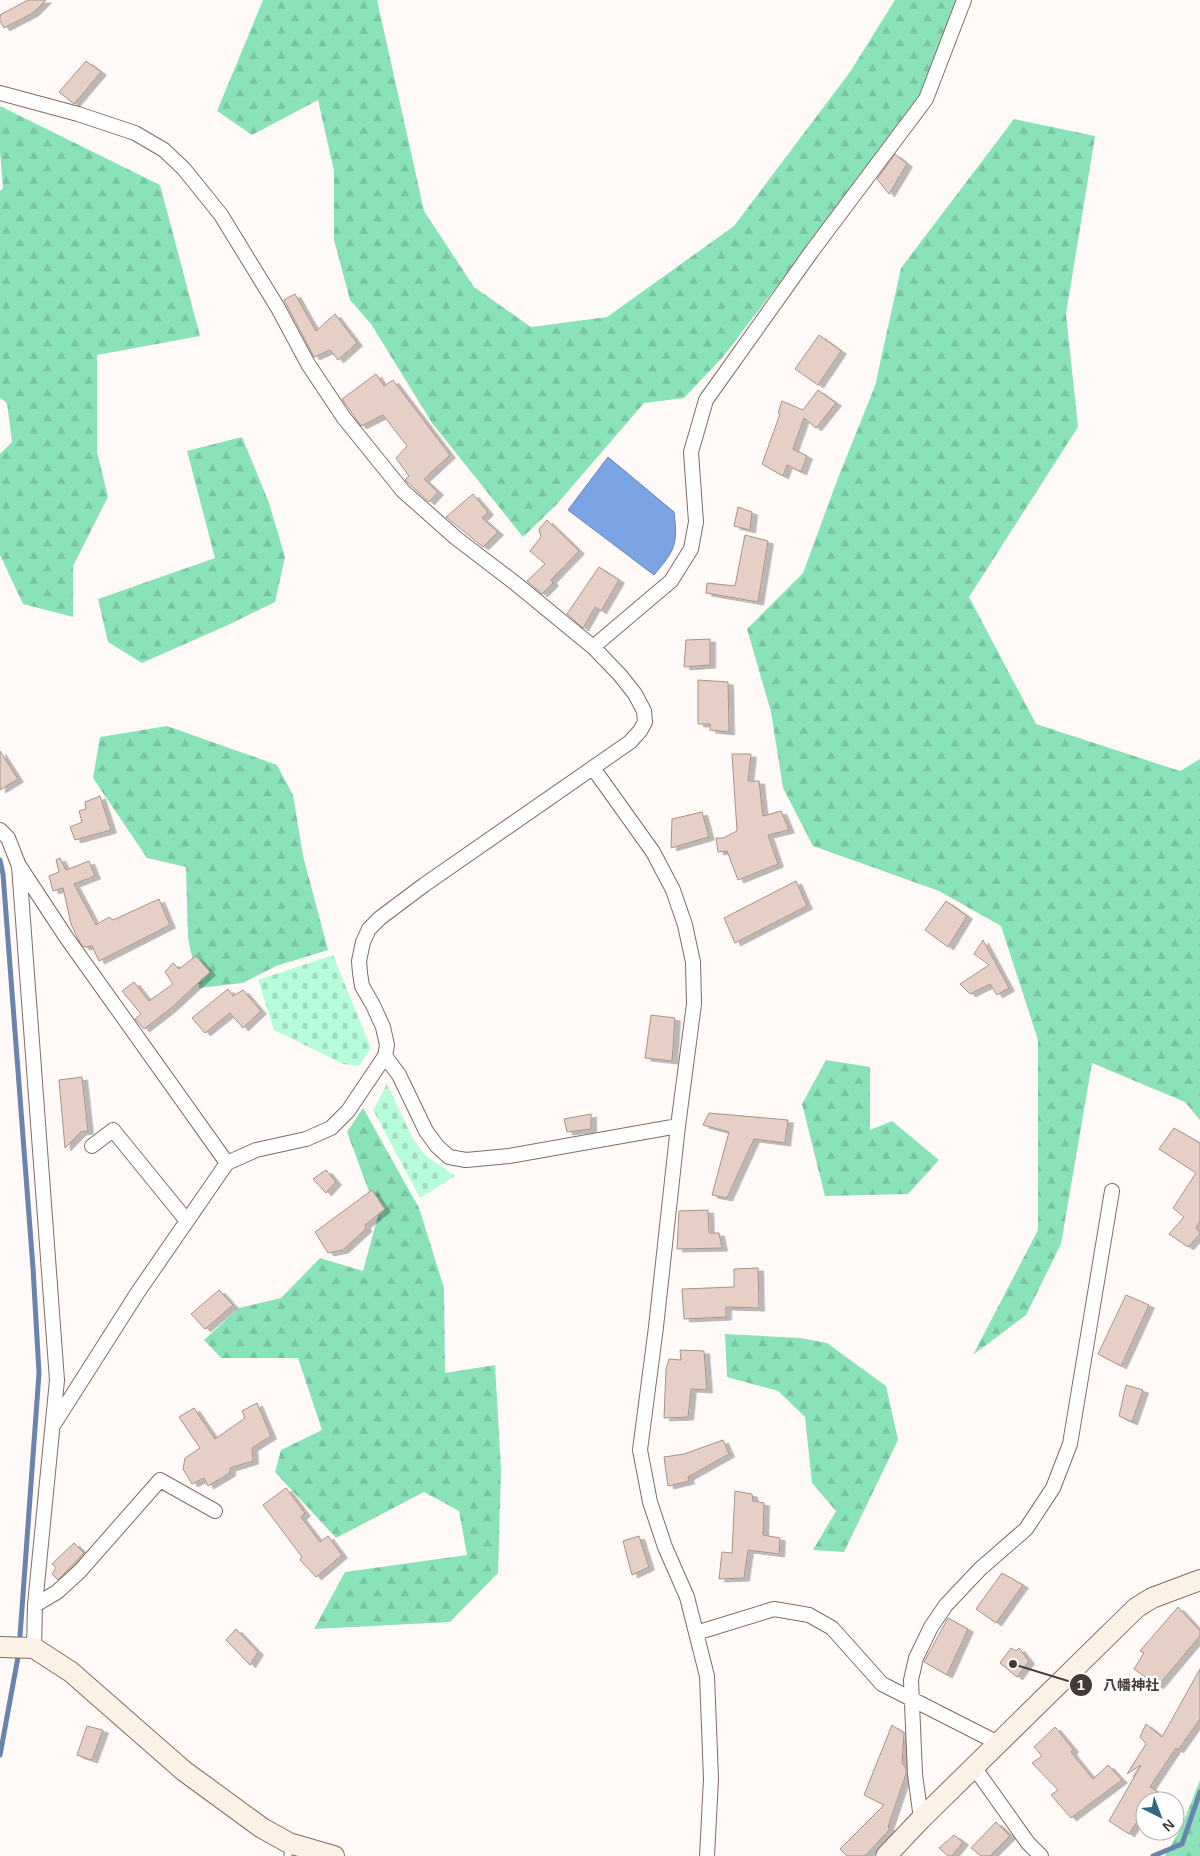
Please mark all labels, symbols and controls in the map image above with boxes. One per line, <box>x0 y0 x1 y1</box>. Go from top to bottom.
callout: 八幡神社 <box>1068 1670 1169 1699</box>
text: 1 <box>1077 1676 1085 1693</box>
text: 八幡神社 <box>1103 1677 1159 1693</box>
north arrow <box>1135 1791 1185 1841</box>
text: N <box>1160 1816 1178 1835</box>

